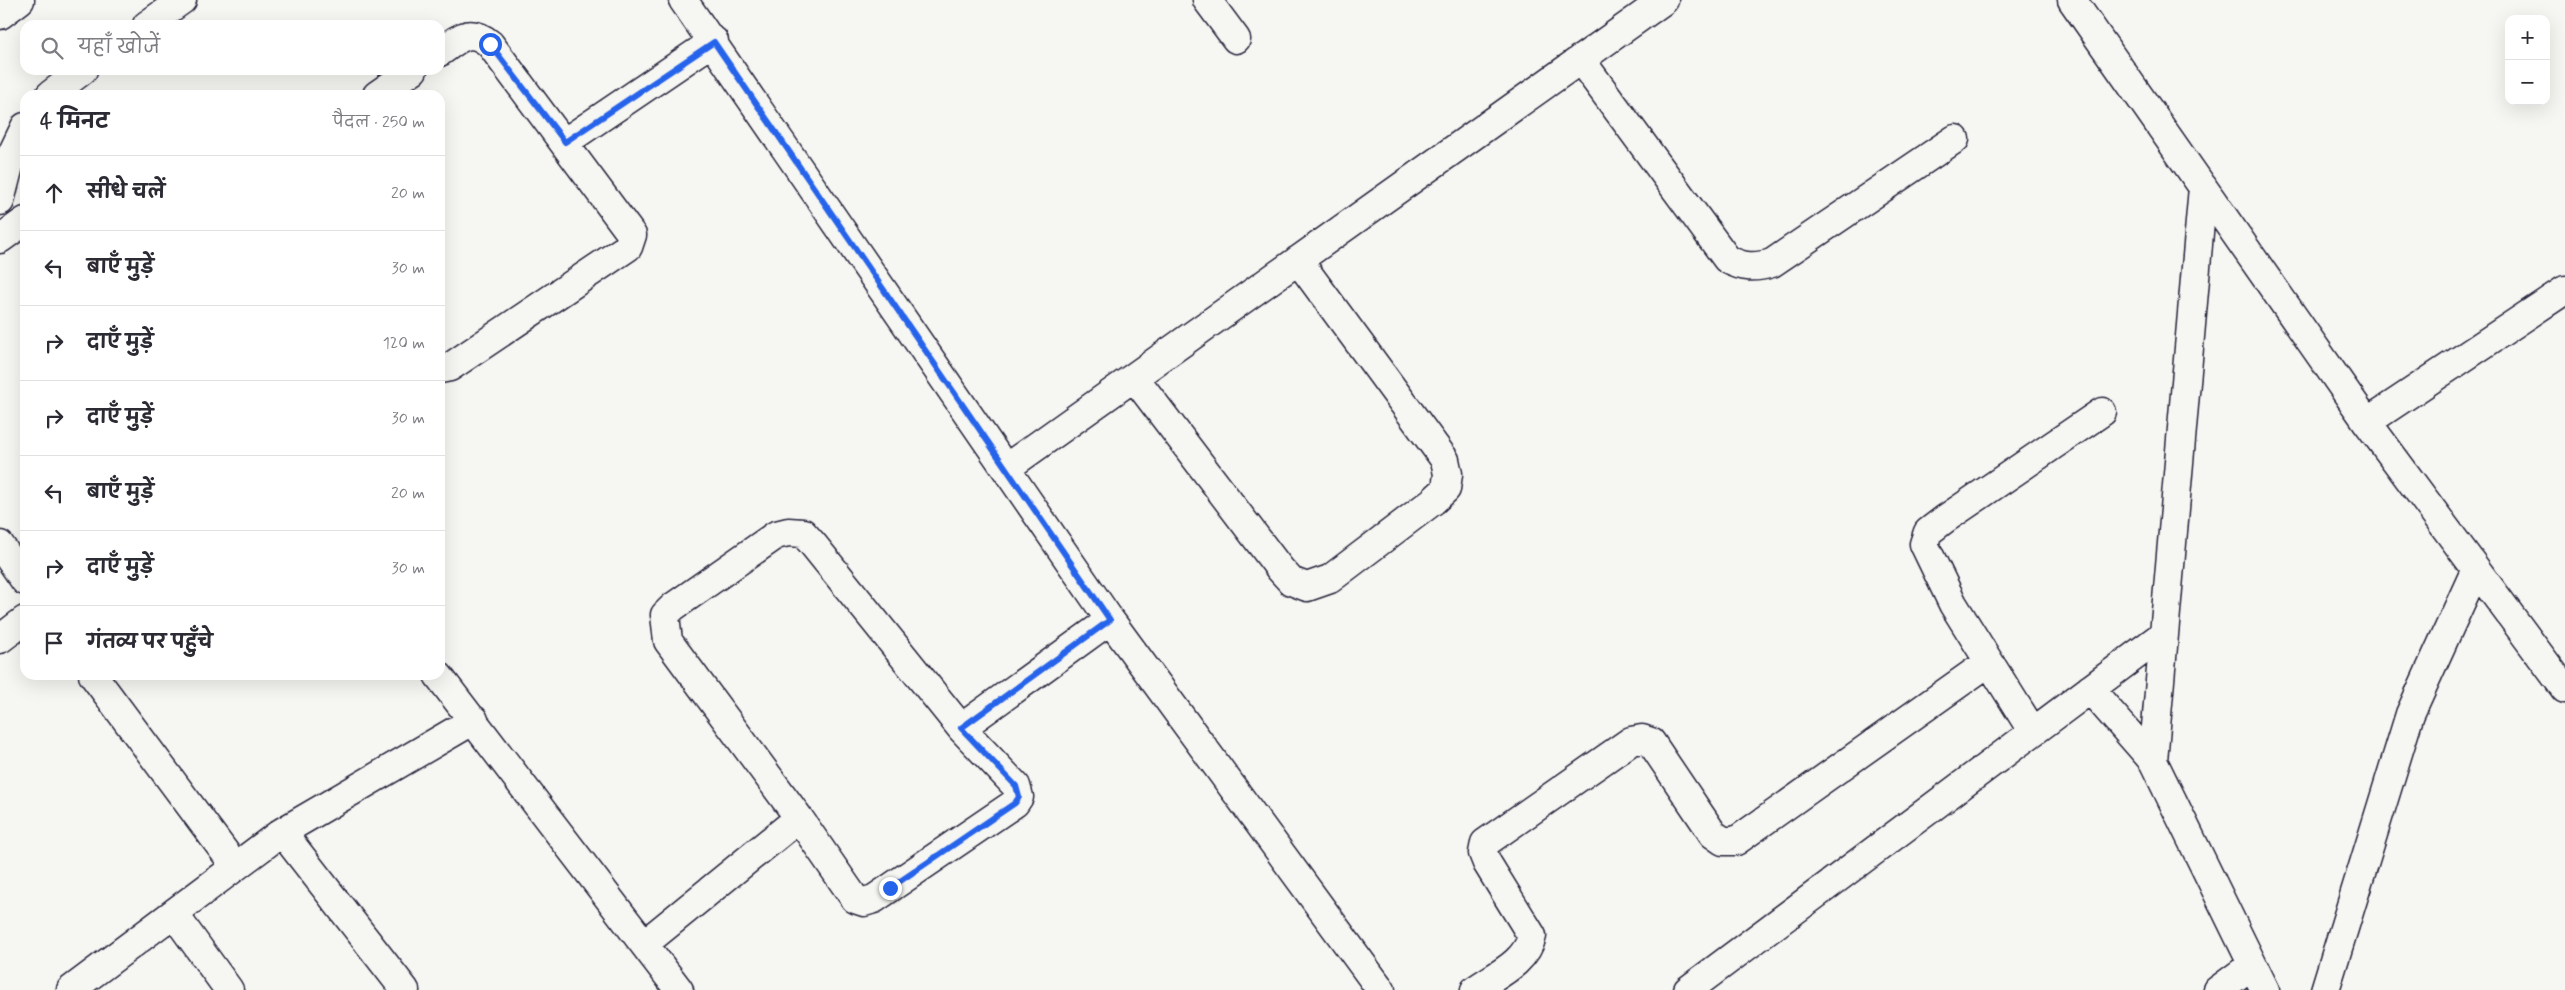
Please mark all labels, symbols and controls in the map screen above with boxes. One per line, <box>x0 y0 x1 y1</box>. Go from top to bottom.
map controls <box>2505 15 2550 105</box>
button: + <box>2505 15 2550 60</box>
search box <box>20 20 445 75</box>
route start <box>479 33 502 56</box>
icon: search <box>38 34 66 62</box>
text: यहाँ खोजें <box>78 35 160 60</box>
button: − <box>2505 60 2550 105</box>
text: 4 मिनट <box>40 108 109 136</box>
text: पैदल · 250 m <box>333 112 425 133</box>
icon: ahead <box>40 179 68 207</box>
text: सीधे चलें <box>87 180 165 205</box>
text: 20 m <box>391 183 425 204</box>
icon: left <box>40 254 68 282</box>
text: बाएँ मुड़ें <box>87 255 154 280</box>
text: 30 m <box>392 258 425 279</box>
icon: right <box>40 329 68 357</box>
text: दाएँ मुड़ें <box>87 330 153 355</box>
text: 120 m <box>383 333 425 354</box>
icon: right <box>40 404 68 432</box>
text: दाएँ मुड़ें <box>87 405 153 430</box>
text: 30 m <box>392 408 425 429</box>
icon: left <box>40 479 68 507</box>
text: बाएँ मुड़ें <box>87 480 154 505</box>
text: 20 m <box>391 483 425 504</box>
icon: right <box>40 554 68 582</box>
text: दाएँ मुड़ें <box>87 555 153 580</box>
text: 30 m <box>392 558 425 579</box>
icon: arrive <box>40 629 68 657</box>
text: गंतव्य पर पहुँचे <box>87 630 213 655</box>
route end <box>879 877 902 900</box>

